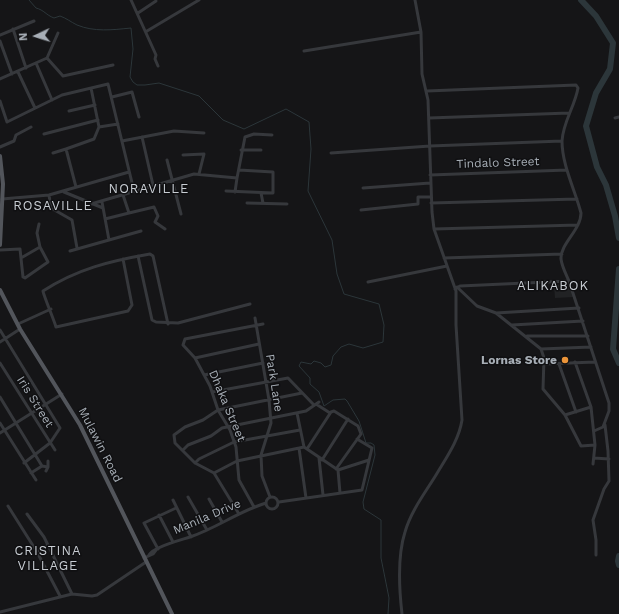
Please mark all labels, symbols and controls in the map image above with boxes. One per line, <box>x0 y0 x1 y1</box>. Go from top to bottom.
north arrow <box>16 16 56 56</box>
text: N <box>17 32 30 41</box>
street label: Tindalo Street <box>456 154 540 172</box>
district label: NORAVILLE <box>109 181 189 197</box>
district label: ROSAVILLE <box>13 198 93 214</box>
district label: ALIKABOK <box>517 278 589 294</box>
street label: Park Lane <box>262 353 286 413</box>
place label: Lornas Store <box>481 353 557 367</box>
marker: Lornas Store <box>560 355 570 365</box>
street label: Dhaka Street <box>205 368 249 444</box>
street label: Iris Street <box>13 374 57 430</box>
street label: Mulawin Road <box>75 405 125 485</box>
street label: Manila Drive <box>171 496 243 538</box>
district label: CRISTINA VILLAGE <box>14 543 82 574</box>

